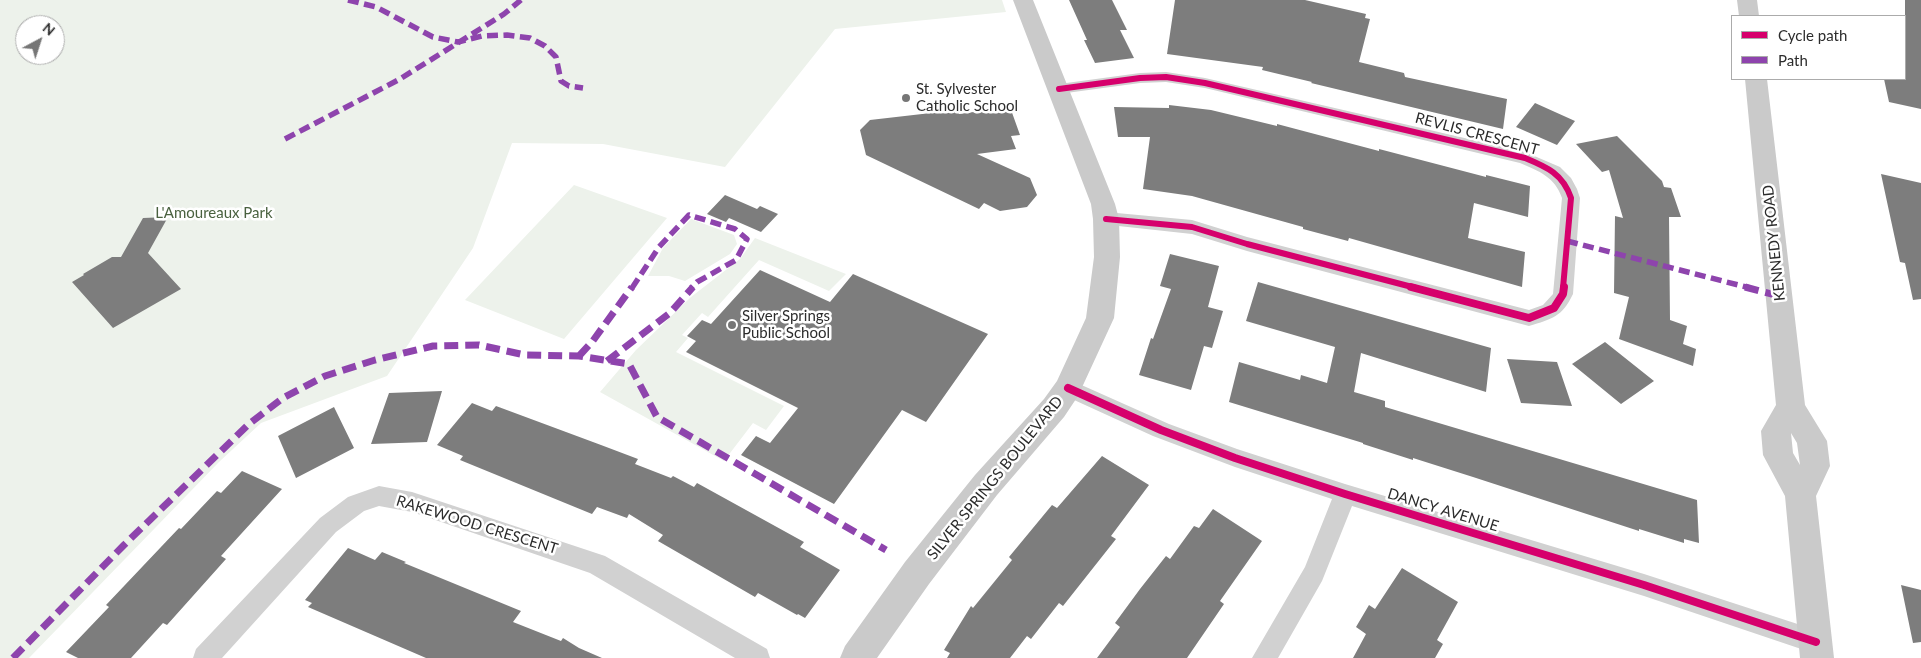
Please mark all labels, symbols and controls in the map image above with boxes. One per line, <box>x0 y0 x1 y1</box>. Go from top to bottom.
north arrow <box>15 15 65 65</box>
legend <box>1731 15 1906 80</box>
text: N <box>40 19 59 39</box>
text: Cycle path <box>1778 26 1847 44</box>
text: Path <box>1778 51 1808 69</box>
place label: St. Sylvester Catholic School <box>916 80 1018 115</box>
marker: St. Sylvester Catholic School <box>900 92 912 104</box>
street label: REVLIS CRESCENT <box>1413 109 1541 159</box>
street label: KENNEDY ROAD <box>1759 184 1789 302</box>
park label: L'Amoureaux Park <box>155 204 273 222</box>
place label: Silver Springs Public School <box>742 307 830 342</box>
marker: Silver Springs Public School <box>726 319 738 331</box>
street label: SILVER SPRINGS BOULEVARD <box>923 393 1067 563</box>
street label: DANCY AVENUE <box>1385 485 1501 535</box>
street label: RAKEWOOD CRESCENT <box>394 492 560 558</box>

